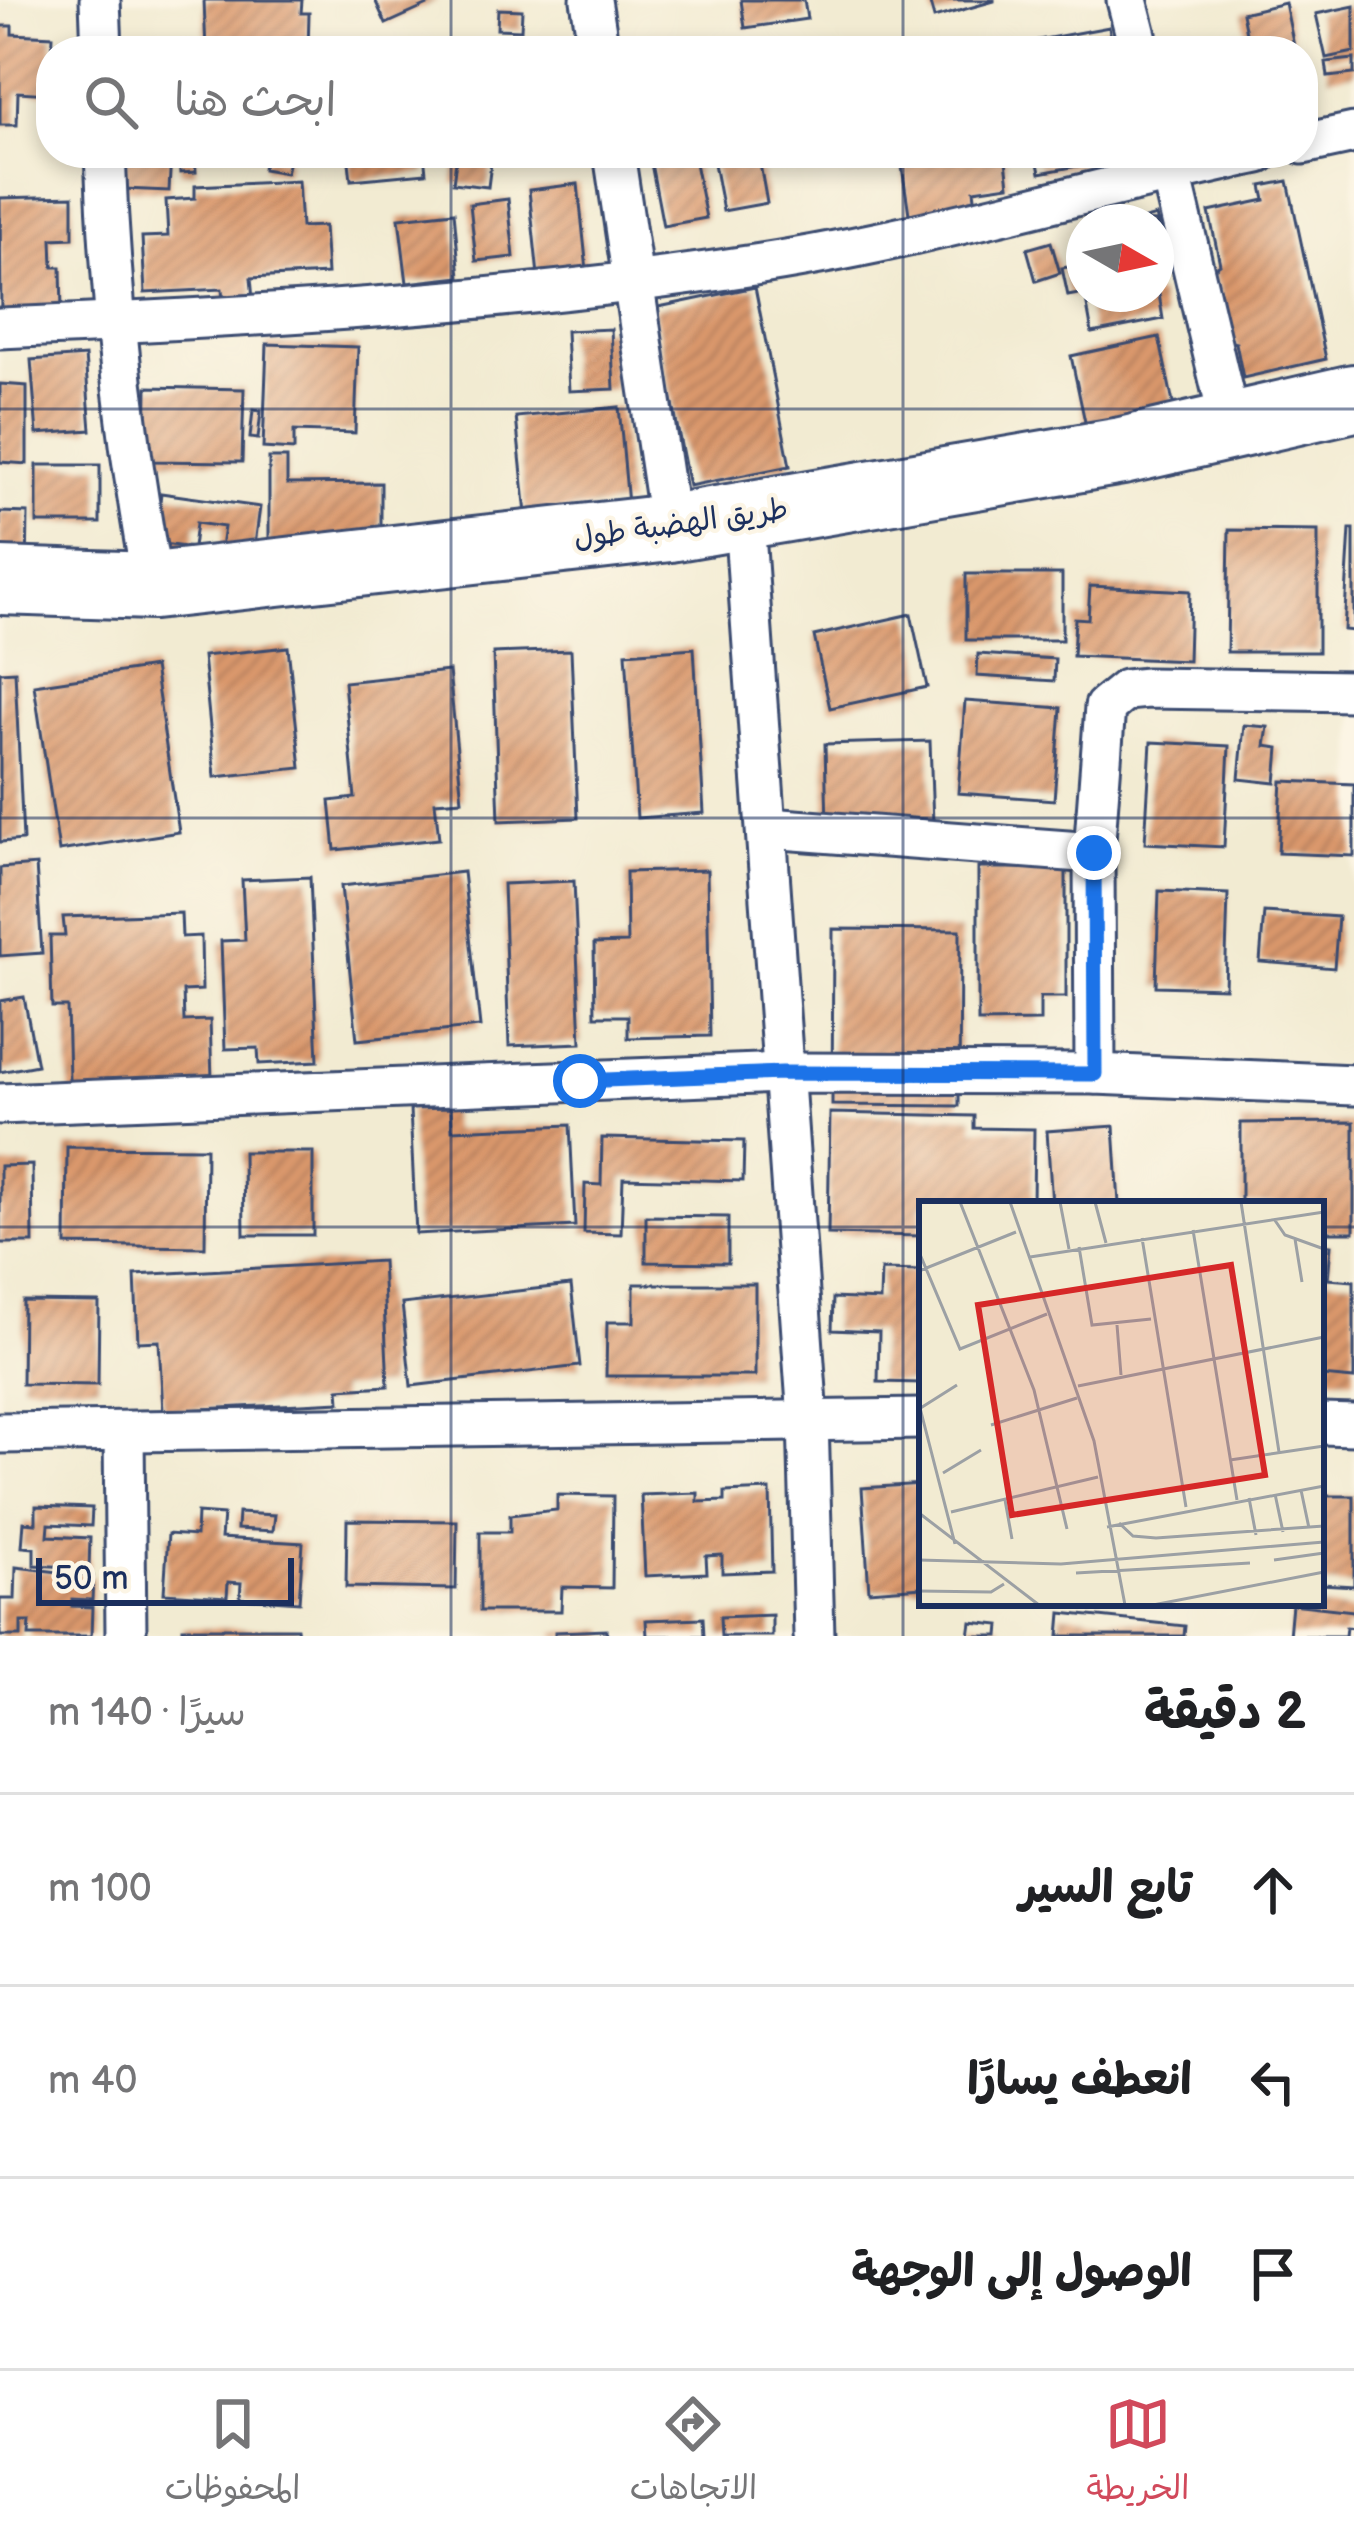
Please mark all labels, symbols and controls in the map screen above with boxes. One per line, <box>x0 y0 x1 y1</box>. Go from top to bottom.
search box <box>36 36 1318 168</box>
icon: search <box>78 69 144 135</box>
text: ابحث هنا <box>174 74 337 129</box>
north arrow <box>1066 204 1174 312</box>
street label: طريق الهضبة طول <box>571 491 791 557</box>
route end <box>1067 826 1121 880</box>
route start <box>553 1054 607 1108</box>
inset map <box>919 1201 1324 1606</box>
scale bar <box>36 1552 294 1605</box>
text: 50 m <box>54 1559 129 1599</box>
text: 2 دقيقة <box>1144 1682 1306 1743</box>
text: سيرًا · 140 m <box>48 1690 246 1737</box>
icon: ahead <box>1240 1857 1306 1923</box>
text: تابع السير <box>1019 1861 1192 1916</box>
text: 100 m <box>48 1866 152 1913</box>
icon: left <box>1240 2049 1306 2115</box>
text: انعطف يسارًا <box>967 2053 1192 2108</box>
text: 40 m <box>48 2058 138 2105</box>
icon: arrive <box>1240 2241 1306 2307</box>
text: الوصول إلى الوجهة <box>851 2245 1192 2300</box>
tab: المحفوظات <box>165 2391 301 2517</box>
tab: الاتجاهات <box>630 2391 757 2517</box>
tab: الخريطة <box>1086 2391 1189 2517</box>

